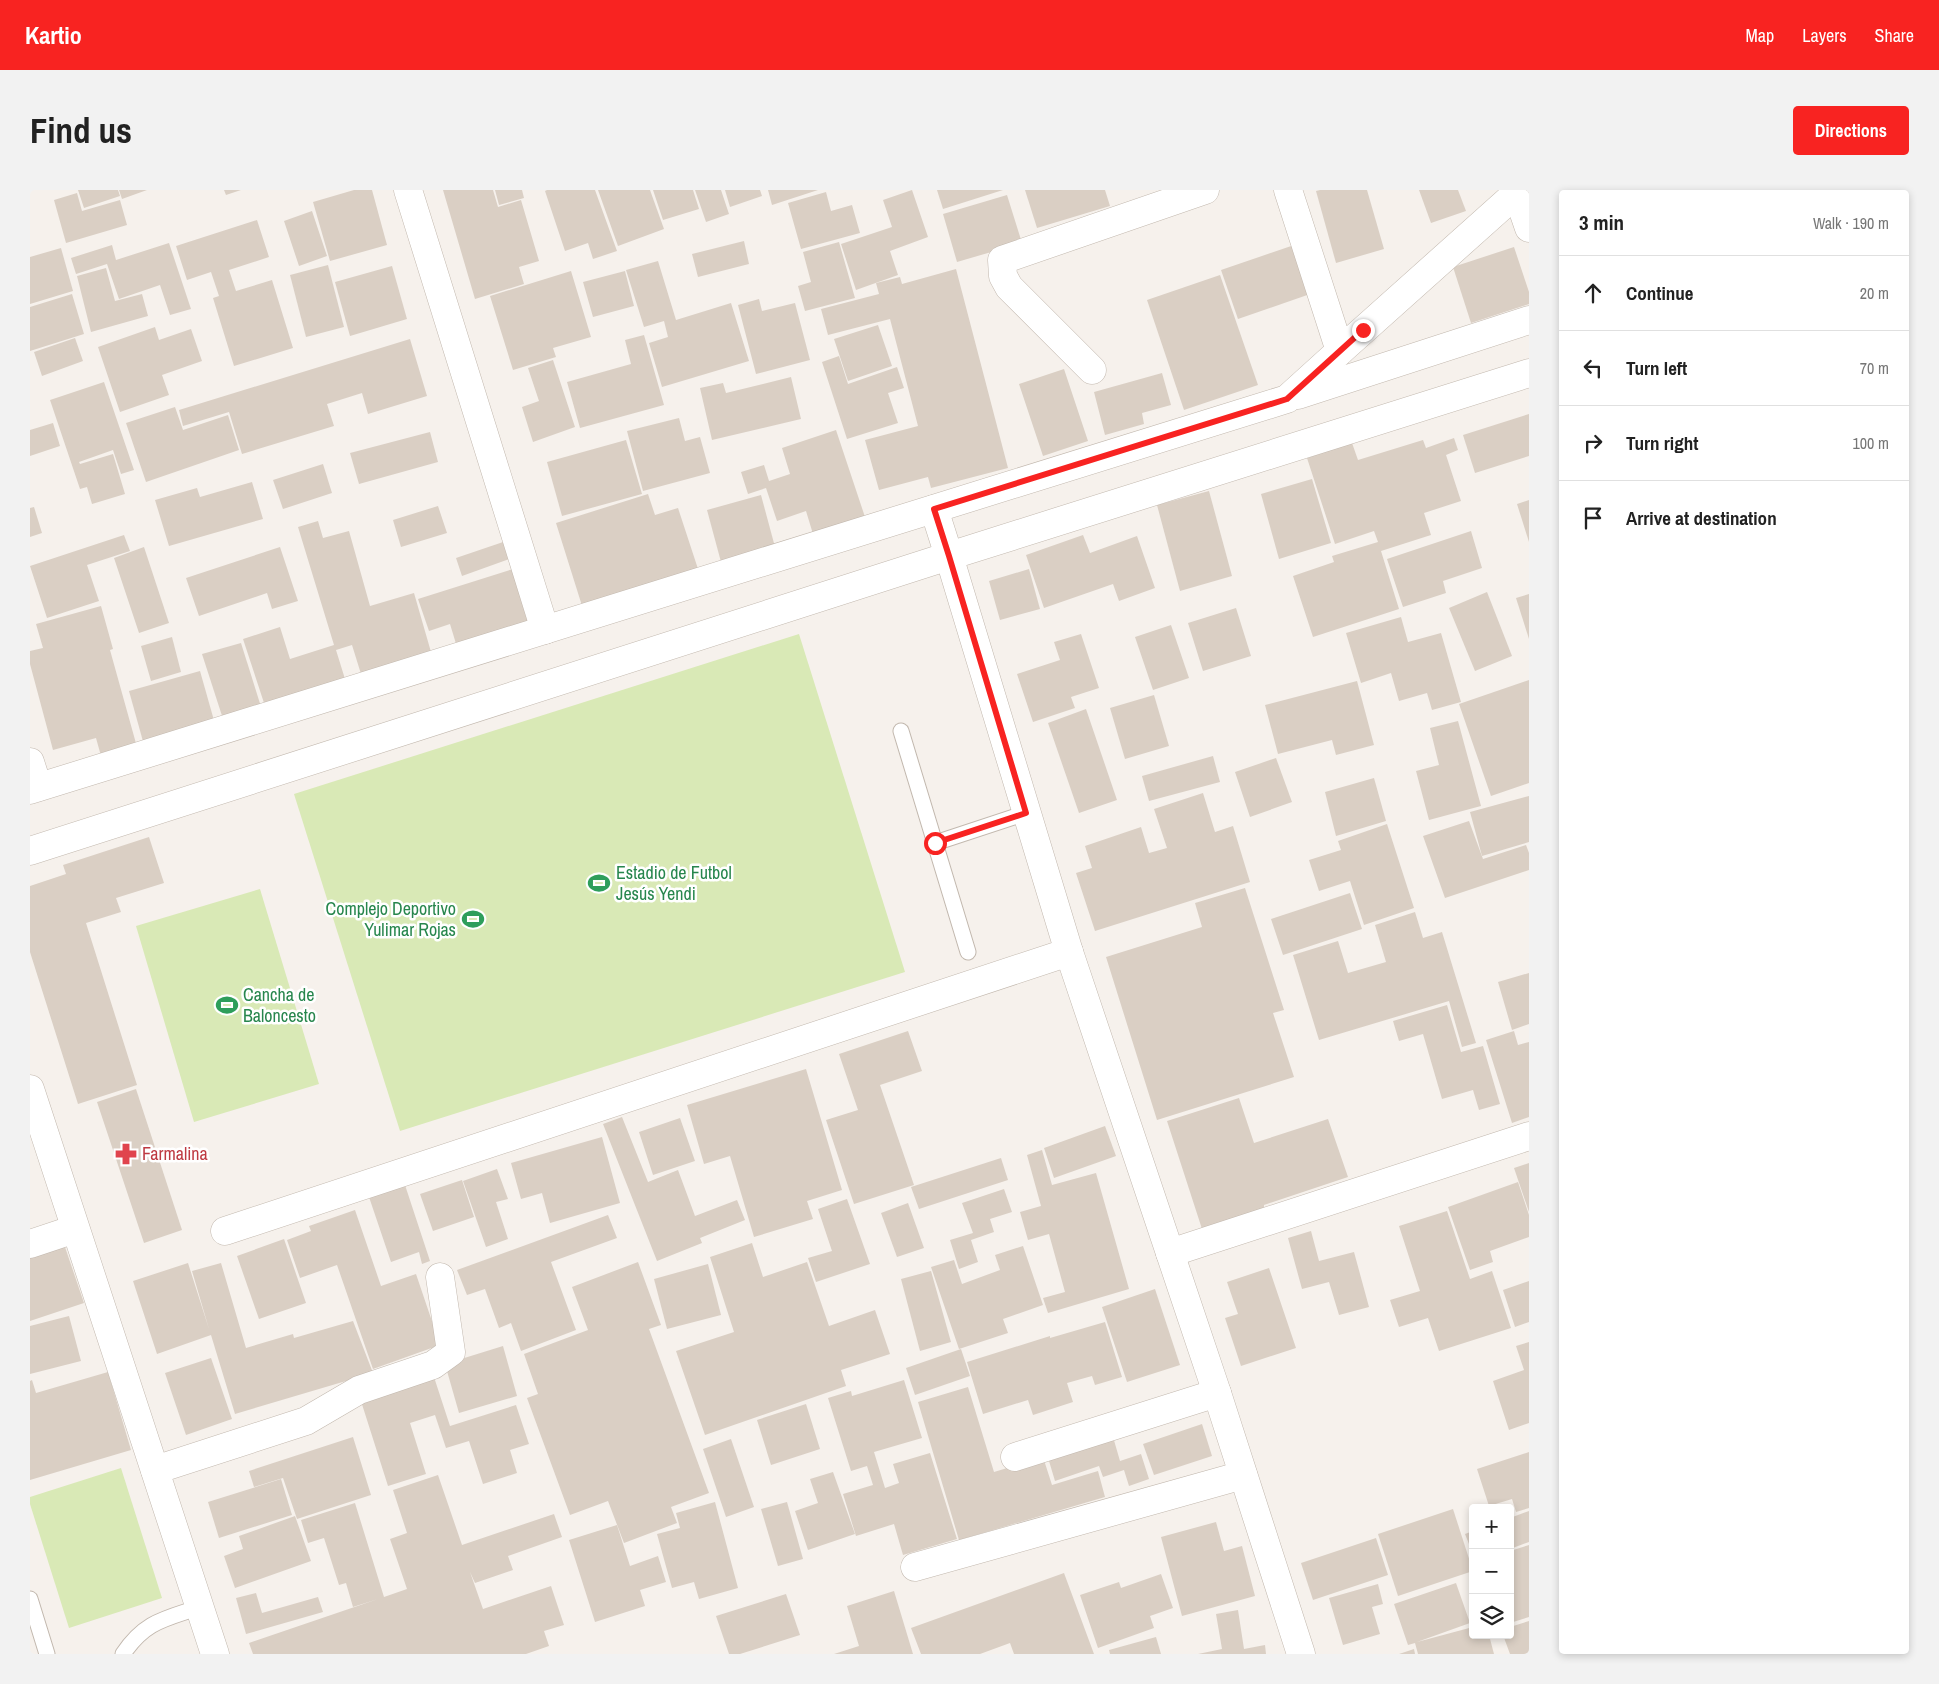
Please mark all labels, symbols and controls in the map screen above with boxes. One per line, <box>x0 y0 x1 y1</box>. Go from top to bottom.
text: Kartio <box>25 19 82 51</box>
text: Map <box>1746 23 1774 48</box>
text: Layers <box>1802 23 1847 48</box>
text: Share <box>1875 23 1914 48</box>
button: Directions <box>1793 106 1909 155</box>
text: Find us <box>30 107 132 154</box>
text: 3 min <box>1579 208 1624 237</box>
text: Walk · 190 m <box>1813 212 1889 234</box>
icon: ahead <box>1579 279 1607 307</box>
text: Continue <box>1626 280 1694 306</box>
text: 20 m <box>1860 282 1889 304</box>
route end <box>1352 319 1375 342</box>
icon: left <box>1579 354 1607 382</box>
text: Turn left <box>1626 355 1687 381</box>
text: 70 m <box>1860 357 1889 379</box>
icon: right <box>1579 429 1607 457</box>
text: Turn right <box>1626 430 1698 456</box>
text: 100 m <box>1853 432 1889 454</box>
icon: arrive <box>1579 504 1607 532</box>
text: Arrive at destination <box>1626 505 1777 531</box>
route start <box>924 832 947 855</box>
place label: Estadio de Futbol Jesús Yendi <box>616 860 732 906</box>
sports icon: Estadio de Futbol Jesús Yendi <box>586 870 612 896</box>
place label: Complejo Deportivo Yulimar Rojas <box>326 896 456 942</box>
sports icon: Complejo Deportivo Yulimar Rojas <box>460 906 486 932</box>
place label: Cancha de Baloncesto <box>243 982 316 1028</box>
sports icon: Cancha de Baloncesto <box>214 992 240 1018</box>
pharmacy icon: Farmalina <box>113 1141 139 1167</box>
place label: Farmalina <box>142 1141 208 1166</box>
map controls <box>1469 1504 1514 1639</box>
button: + <box>1469 1504 1514 1549</box>
button: − <box>1469 1549 1514 1594</box>
button: layers <box>1469 1594 1514 1639</box>

